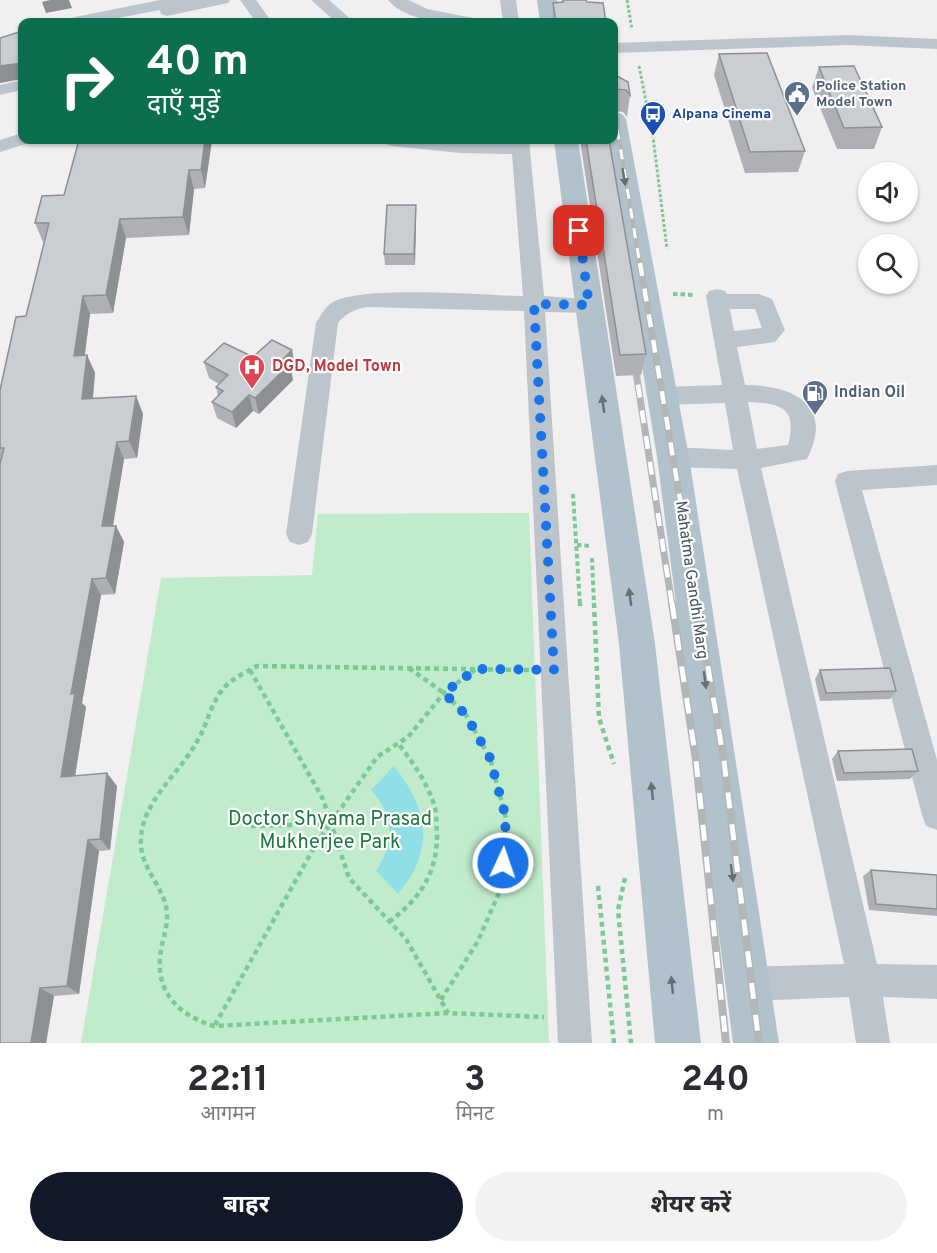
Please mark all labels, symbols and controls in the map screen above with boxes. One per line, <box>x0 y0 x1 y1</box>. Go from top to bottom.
text: 40 m <box>147 37 249 90</box>
icon: right <box>48 42 126 120</box>
place label: Police Station Model Town <box>816 78 906 111</box>
public building icon: Police Station Model Town <box>782 79 812 117</box>
text: दाएँ मुड़ें <box>147 89 220 123</box>
bus stop icon: Alpana Cinema <box>638 99 668 137</box>
place label: Alpana Cinema <box>672 106 771 123</box>
map controls <box>858 162 918 294</box>
button: sound <box>858 162 918 222</box>
one-way arrow <box>619 167 628 186</box>
pin <box>553 205 604 256</box>
icon: arrive <box>562 214 595 247</box>
button: search <box>858 234 918 294</box>
hospital icon: DGD, Model Town <box>237 352 267 390</box>
place label: DGD, Model Town <box>272 357 401 377</box>
fuel station icon: Indian Oil <box>800 378 830 416</box>
place label: Indian Oil <box>834 383 905 403</box>
one-way arrow <box>598 394 608 413</box>
street label: Mahatma Gandhi Marg <box>670 499 712 661</box>
one-way arrow <box>626 587 635 606</box>
one-way arrow <box>701 671 710 690</box>
one-way arrow <box>647 781 657 800</box>
park label: Doctor Shyama Prasad Mukherjee Park <box>228 807 432 856</box>
position arrow <box>471 831 535 895</box>
one-way arrow <box>728 864 737 883</box>
one-way arrow <box>667 975 677 994</box>
text: 22:11 <box>187 1058 269 1104</box>
text: 3 <box>464 1058 486 1104</box>
text: 240 <box>681 1058 750 1104</box>
text: आगमन <box>200 1102 255 1128</box>
text: मिनट <box>456 1102 494 1128</box>
text: m <box>707 1102 724 1128</box>
button: बाहर <box>30 1172 463 1241</box>
button: शेयर करें <box>475 1172 907 1241</box>

